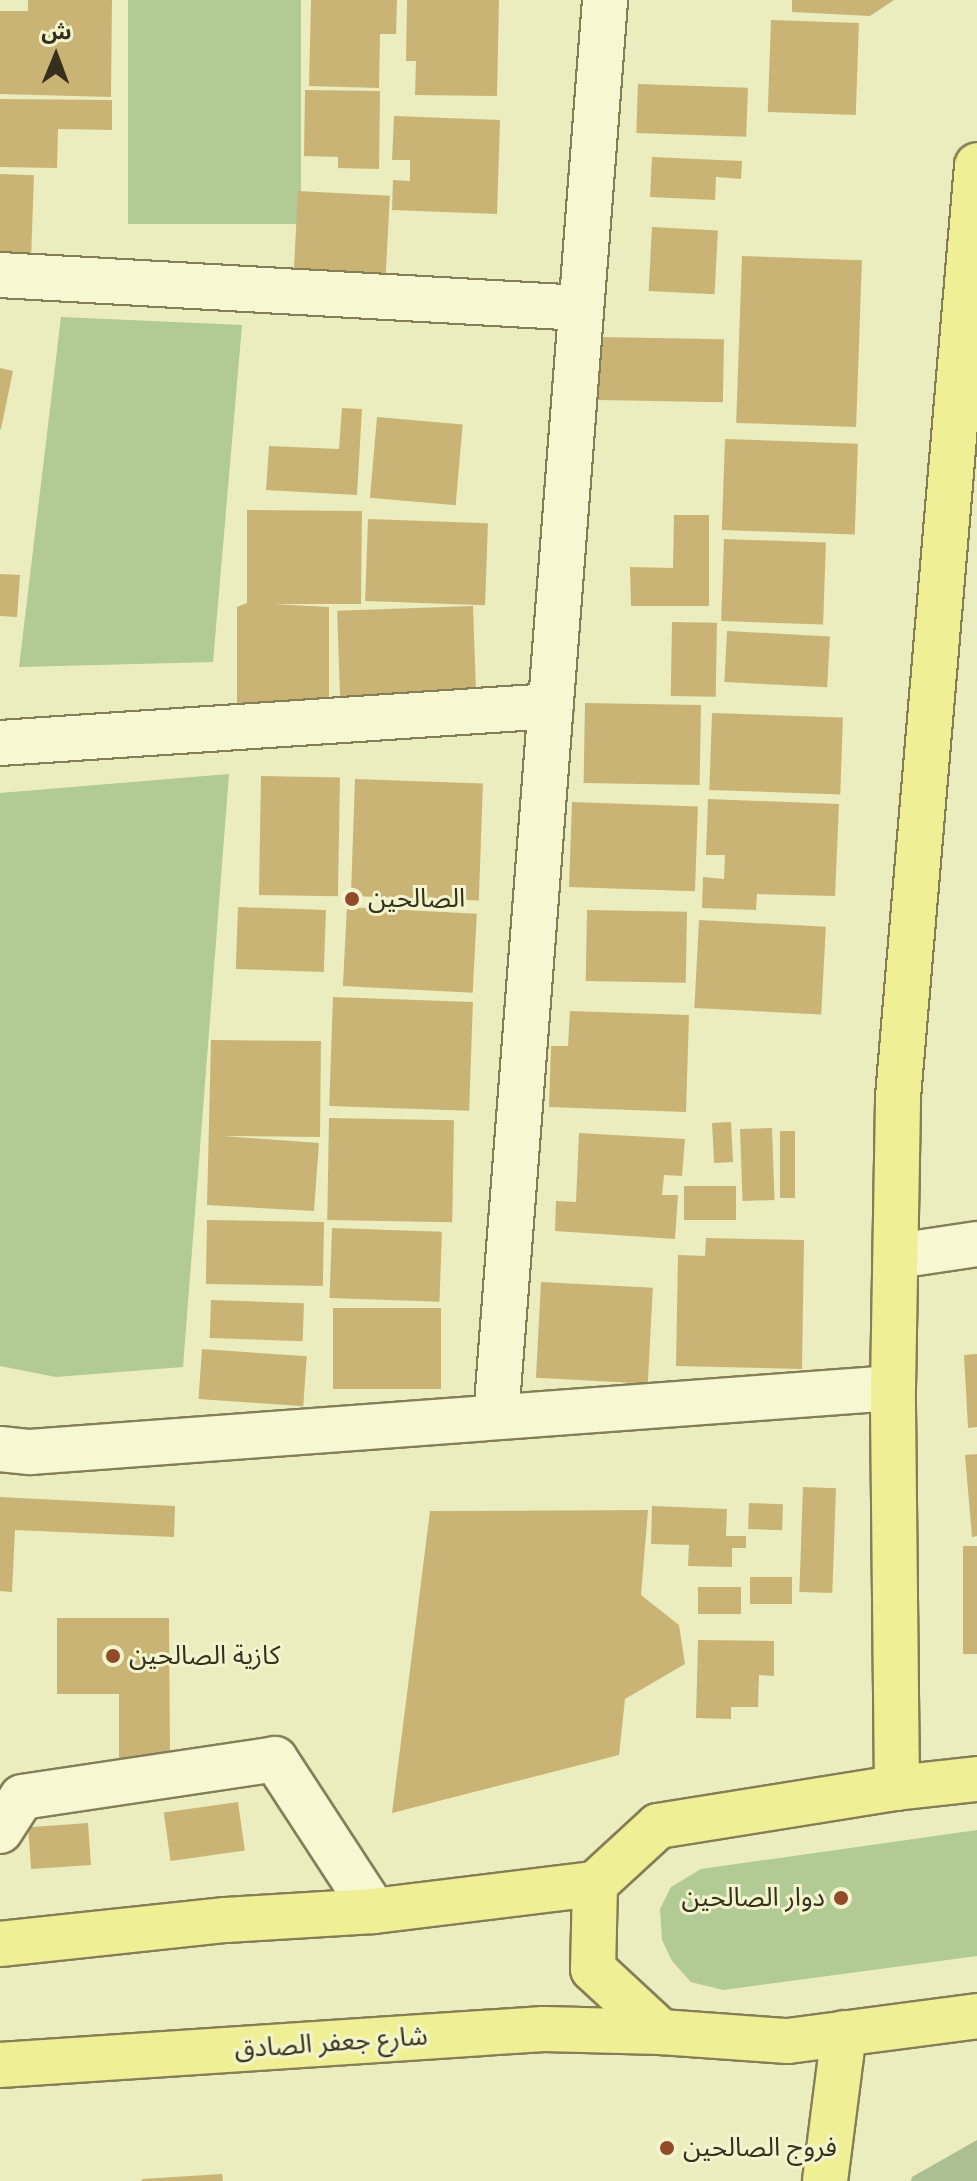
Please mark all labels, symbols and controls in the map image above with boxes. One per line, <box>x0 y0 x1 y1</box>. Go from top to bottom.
north arrow <box>16 16 96 96</box>
text: ش <box>41 19 72 44</box>
place label: الصالحين <box>368 883 465 915</box>
marker: الصالحين <box>343 890 361 908</box>
place label: كازية الصالحين <box>129 1640 280 1672</box>
marker: كازية الصالحين <box>104 1647 122 1665</box>
place label: دوار الصالحين <box>681 1882 825 1914</box>
marker: دوار الصالحين <box>832 1889 850 1907</box>
street label: شارع جعفر الصادق <box>233 2021 429 2065</box>
place label: فروج الصالحين <box>683 2132 837 2164</box>
marker: فروج الصالحين <box>658 2139 676 2157</box>

